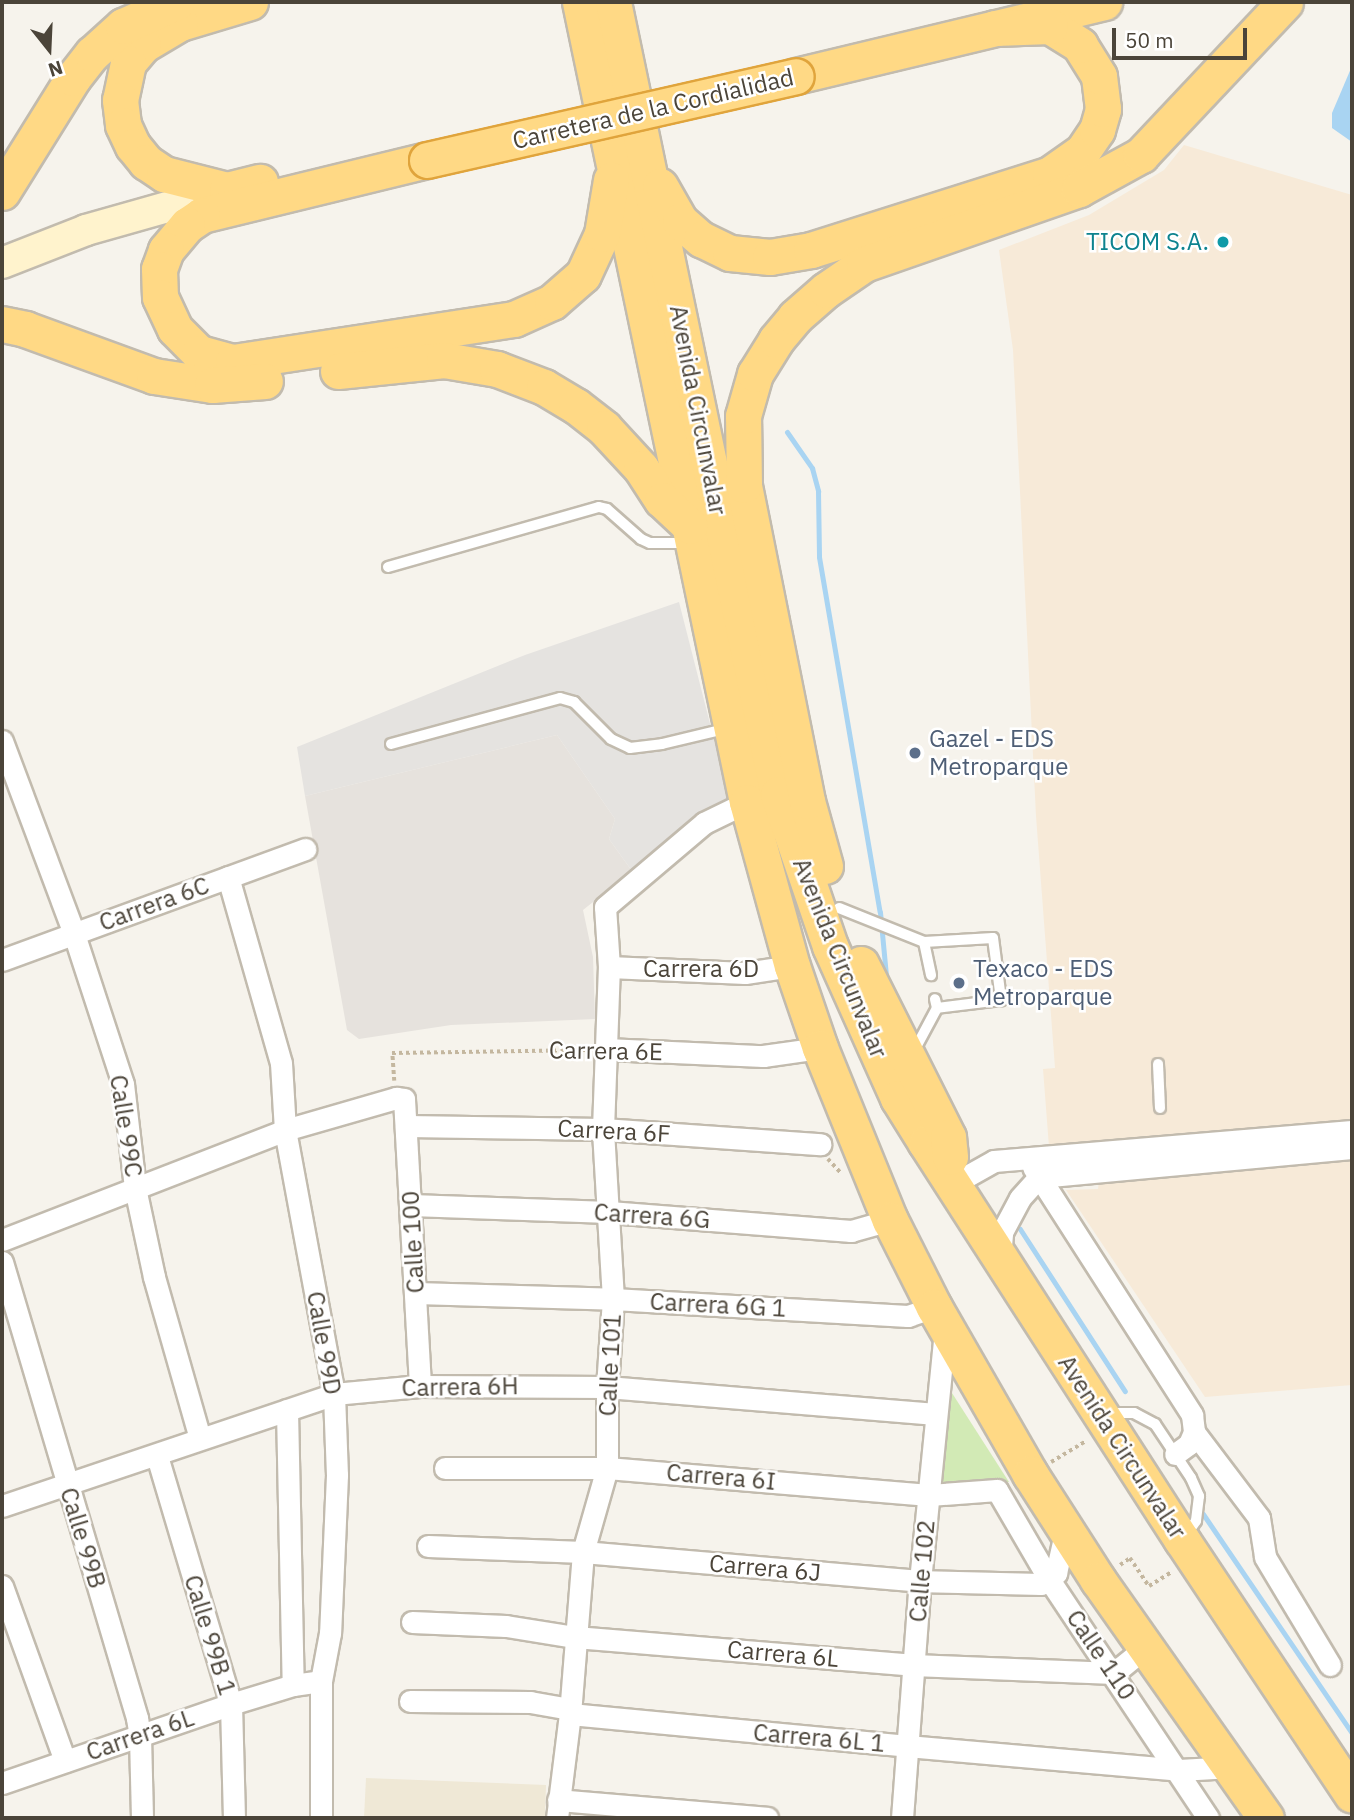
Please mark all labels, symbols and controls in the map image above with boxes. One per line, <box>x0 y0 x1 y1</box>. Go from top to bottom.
north arrow <box>14 14 84 84</box>
scale bar <box>1116 14 1251 58</box>
text: 50 m <box>1125 26 1174 54</box>
text: N <box>45 55 66 83</box>
street label: Carretera de la Cordialidad <box>510 63 796 155</box>
place label: TICOM S.A. <box>1086 228 1209 256</box>
marker: TICOM S.A. <box>1215 234 1231 250</box>
street label: Avenida Circunvalar <box>664 303 732 517</box>
place label: Gazel - EDS Metroparque <box>929 725 1068 781</box>
marker: Gazel - EDS Metroparque <box>907 745 923 761</box>
street label: Avenida Circunvalar <box>787 854 893 1062</box>
street label: Carrera 6C <box>95 871 213 937</box>
street label: Carrera 6D <box>643 955 759 983</box>
place label: Texaco - EDS Metroparque <box>973 955 1113 1011</box>
marker: Texaco - EDS Metroparque <box>951 975 967 991</box>
street label: Carrera 6E <box>549 1036 663 1066</box>
street label: Calle 99C <box>104 1073 148 1179</box>
street label: Carrera 6F <box>557 1114 671 1148</box>
street label: Calle 100 <box>396 1190 430 1294</box>
street label: Carrera 6G <box>593 1198 711 1234</box>
street label: Carrera 6G 1 <box>649 1287 787 1323</box>
street label: Calle 99D <box>301 1289 347 1397</box>
street label: Calle 101 <box>593 1313 627 1417</box>
street label: Avenida Circunvalar <box>1052 1350 1192 1544</box>
street label: Carrera 6H <box>401 1372 519 1402</box>
street label: Carrera 6I <box>665 1458 777 1496</box>
street label: Calle 99B <box>54 1484 112 1592</box>
street label: Calle 102 <box>903 1519 941 1623</box>
street label: Carrera 6J <box>708 1549 822 1587</box>
street label: Calle 99B 1 <box>178 1571 242 1699</box>
street label: Calle 110 <box>1060 1604 1142 1706</box>
street label: Carrera 6L <box>726 1635 840 1673</box>
street label: Carrera 6L <box>82 1703 198 1767</box>
street label: Carrera 6L 1 <box>752 1718 886 1758</box>

